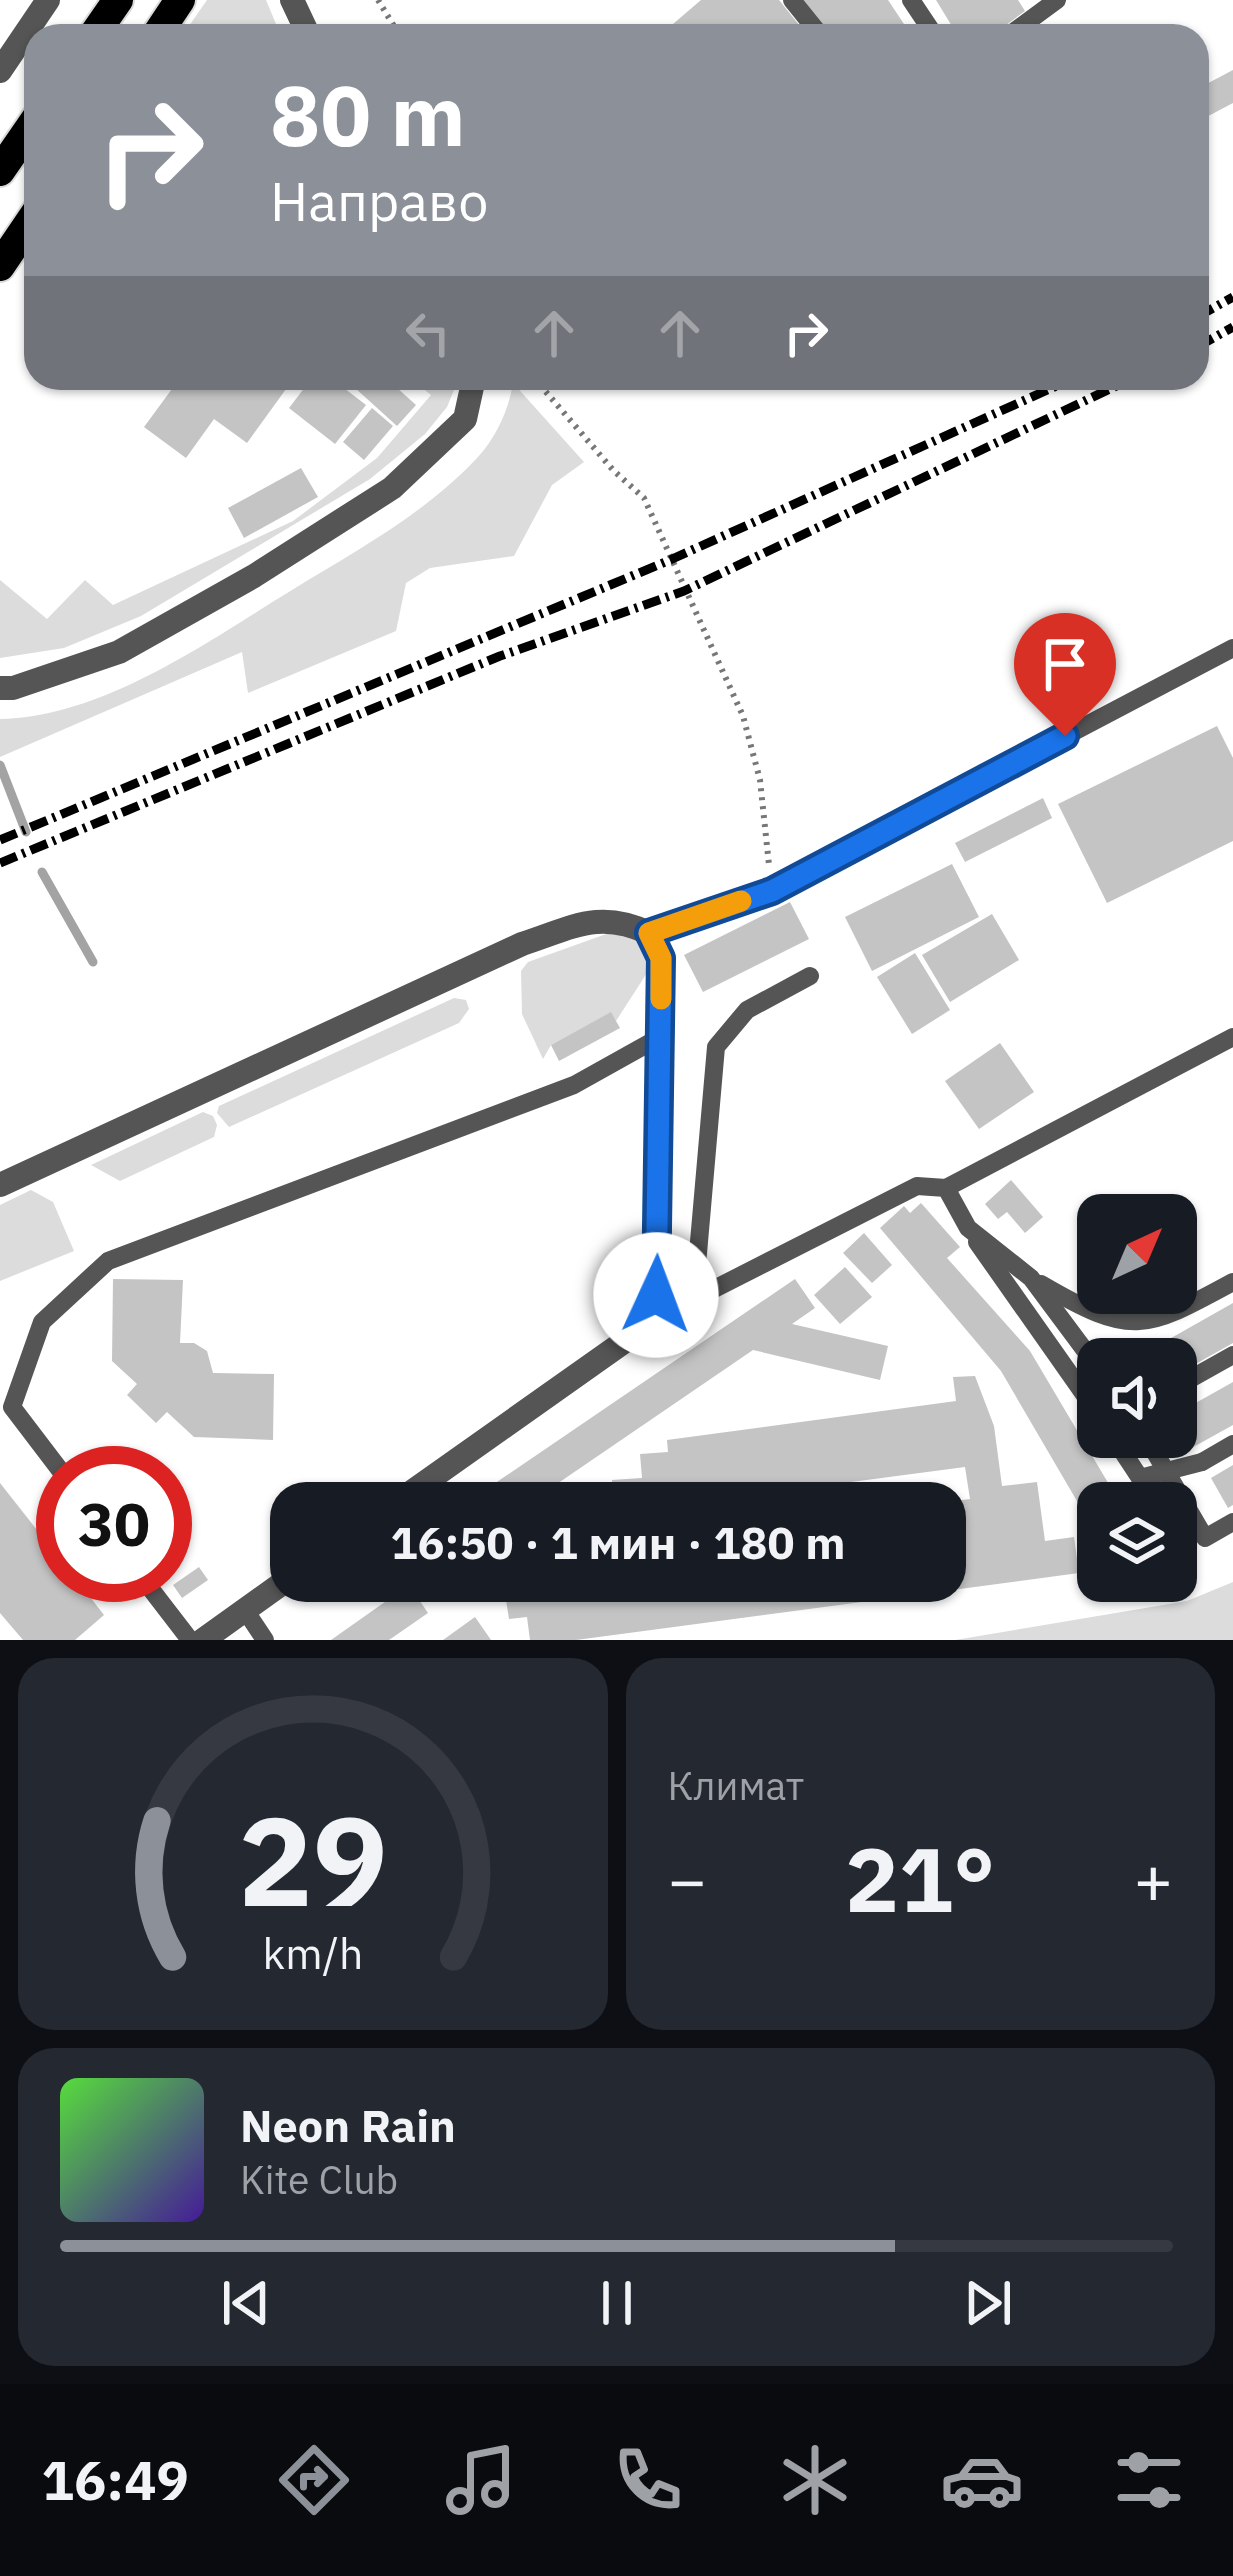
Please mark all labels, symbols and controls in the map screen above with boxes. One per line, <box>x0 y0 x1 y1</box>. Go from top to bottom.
text: 80 m <box>270 60 466 169</box>
icon: right <box>72 72 228 228</box>
text: Направо <box>270 166 488 236</box>
icon: left <box>395 300 461 366</box>
icon: ahead <box>521 300 587 366</box>
icon: ahead <box>647 300 713 366</box>
icon: right <box>773 300 839 366</box>
pin <box>1014 613 1116 736</box>
icon: arrive <box>1032 631 1098 697</box>
north arrow <box>1077 1194 1197 1314</box>
map controls <box>1077 1194 1197 1602</box>
position arrow <box>593 1232 719 1358</box>
button: sound <box>1077 1338 1197 1458</box>
speed limit sign: 30 <box>36 1446 192 1602</box>
button: layers <box>1077 1482 1197 1602</box>
text: 16:50 · 1 мин · 180 m <box>391 1513 845 1571</box>
text: Климат <box>668 1760 804 1811</box>
text: 29 <box>238 1778 388 1940</box>
text: 21° <box>845 1820 995 1937</box>
text: − <box>668 1836 707 1922</box>
text: + <box>1133 1836 1173 1922</box>
text: km/h <box>262 1925 363 1981</box>
text: Neon Rain <box>240 2096 456 2154</box>
text: Kite Club <box>240 2154 398 2205</box>
icon: previous <box>213 2270 279 2336</box>
icon: pause <box>584 2270 650 2336</box>
icon: next <box>955 2270 1021 2336</box>
icon: directions <box>272 2438 356 2522</box>
icon: music <box>439 2438 523 2522</box>
icon: phone <box>606 2438 690 2522</box>
icon: climate <box>773 2438 857 2522</box>
icon: car <box>940 2438 1024 2522</box>
icon: filters <box>1107 2438 1191 2522</box>
text: 16:49 <box>42 2445 189 2515</box>

